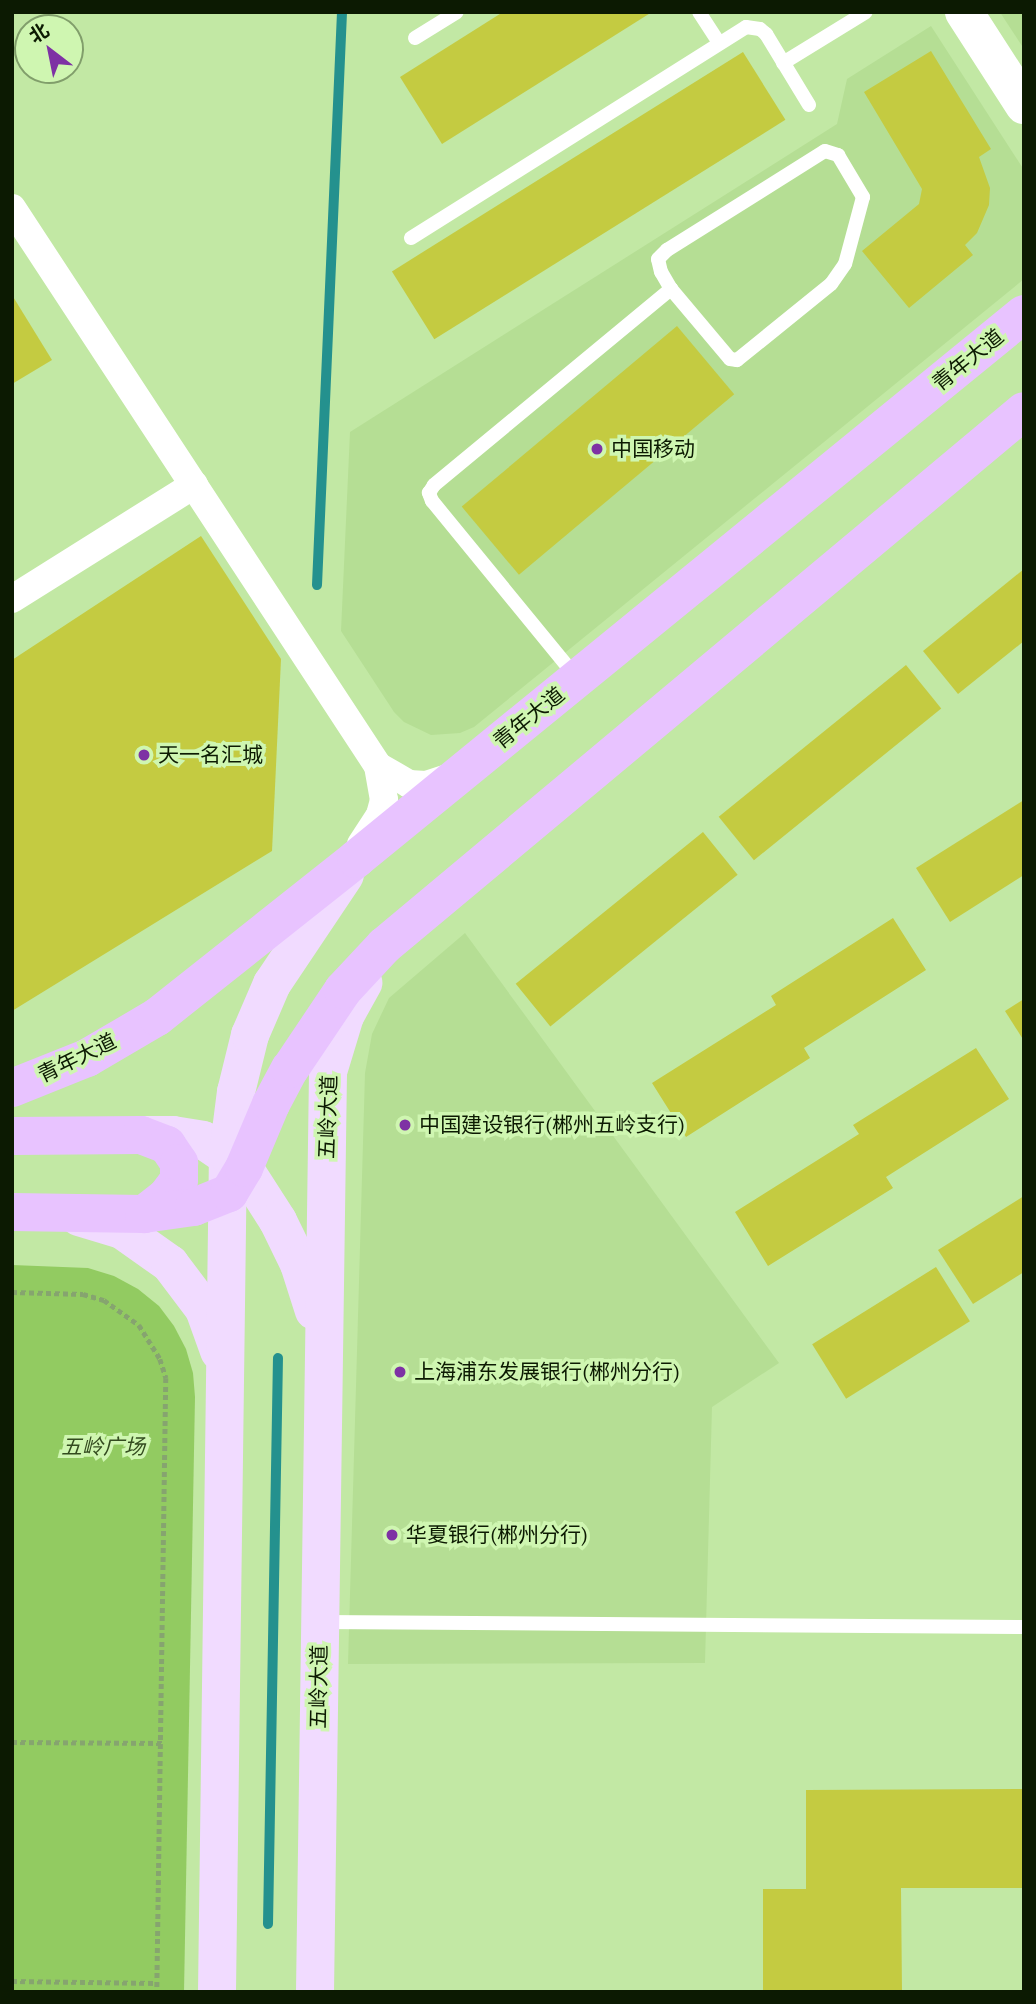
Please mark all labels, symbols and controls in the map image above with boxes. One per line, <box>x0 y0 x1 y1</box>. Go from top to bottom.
north arrow <box>14 14 84 84</box>
text: 北 <box>24 17 54 49</box>
street label: 青年大道 <box>927 324 1009 396</box>
place label: 中国移动 <box>611 436 695 462</box>
marker: 中国移动 <box>589 441 605 457</box>
street label: 青年大道 <box>488 682 570 754</box>
place label: 天一名汇城 <box>158 742 263 768</box>
marker: 天一名汇城 <box>136 747 152 763</box>
street label: 青年大道 <box>34 1028 120 1088</box>
street label: 五岭大道 <box>314 1075 342 1159</box>
place label: 中国建设银行(郴州五岭支行) <box>419 1112 685 1138</box>
marker: 中国建设银行(郴州五岭支行) <box>397 1117 413 1133</box>
place label: 上海浦东发展银行(郴州分行) <box>414 1359 680 1385</box>
marker: 上海浦东发展银行(郴州分行) <box>392 1364 408 1380</box>
park label: 五岭广场 <box>61 1434 145 1460</box>
place label: 华夏银行(郴州分行) <box>406 1522 588 1548</box>
marker: 华夏银行(郴州分行) <box>384 1527 400 1543</box>
street label: 五岭大道 <box>306 1645 332 1729</box>

